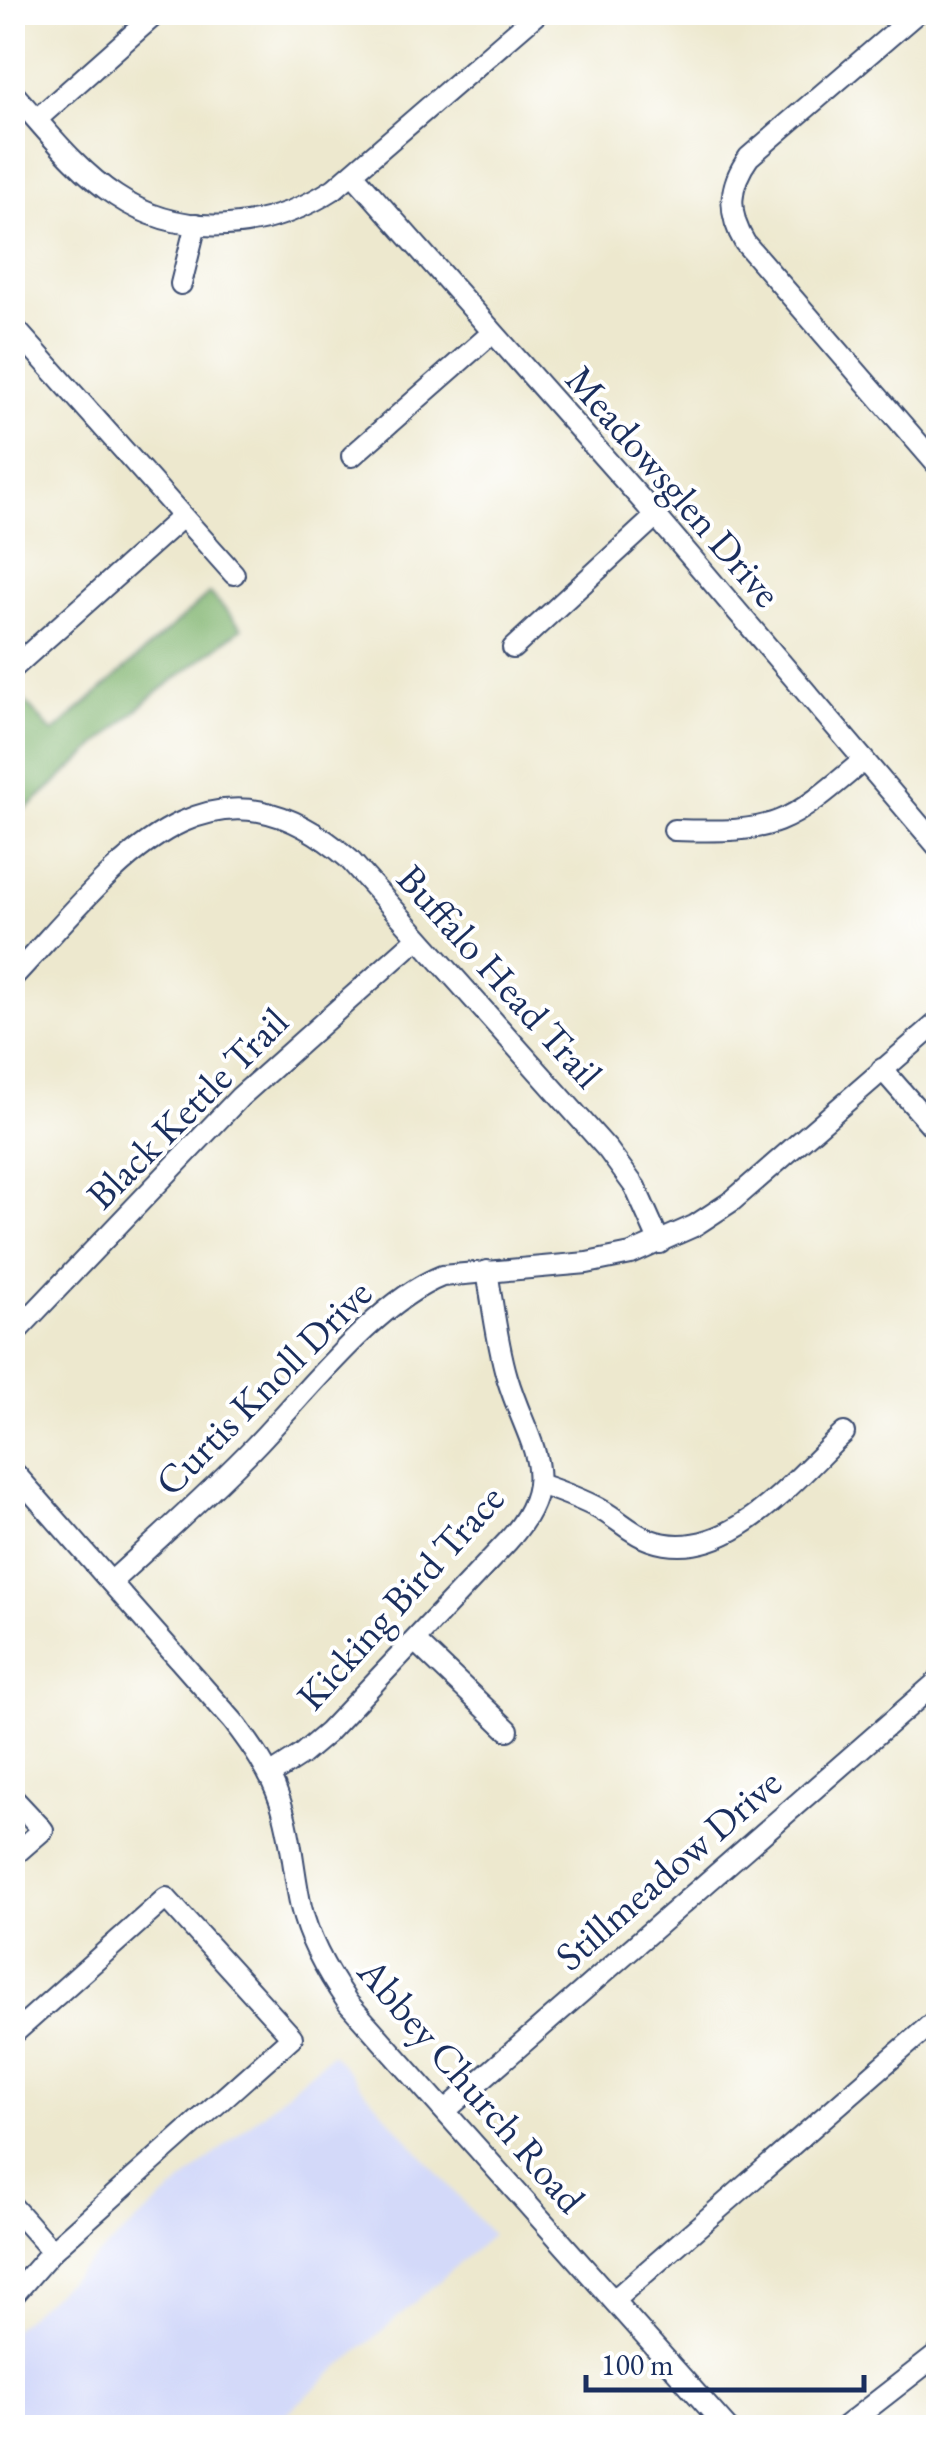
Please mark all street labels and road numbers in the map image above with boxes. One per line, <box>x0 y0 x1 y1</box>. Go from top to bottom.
street label: Meadowsglen Drive <box>555 354 793 618</box>
street label: Buffalo Head Trail <box>386 853 614 1099</box>
street label: Black Kettle Trail <box>75 996 299 1220</box>
street label: Curtis Knoll Drive <box>143 1267 383 1507</box>
street label: Kicking Bird Trace <box>285 1473 515 1721</box>
street label: Stillmeadow Drive <box>544 1757 792 1981</box>
street label: Abbey Church Road <box>346 1946 598 2224</box>

